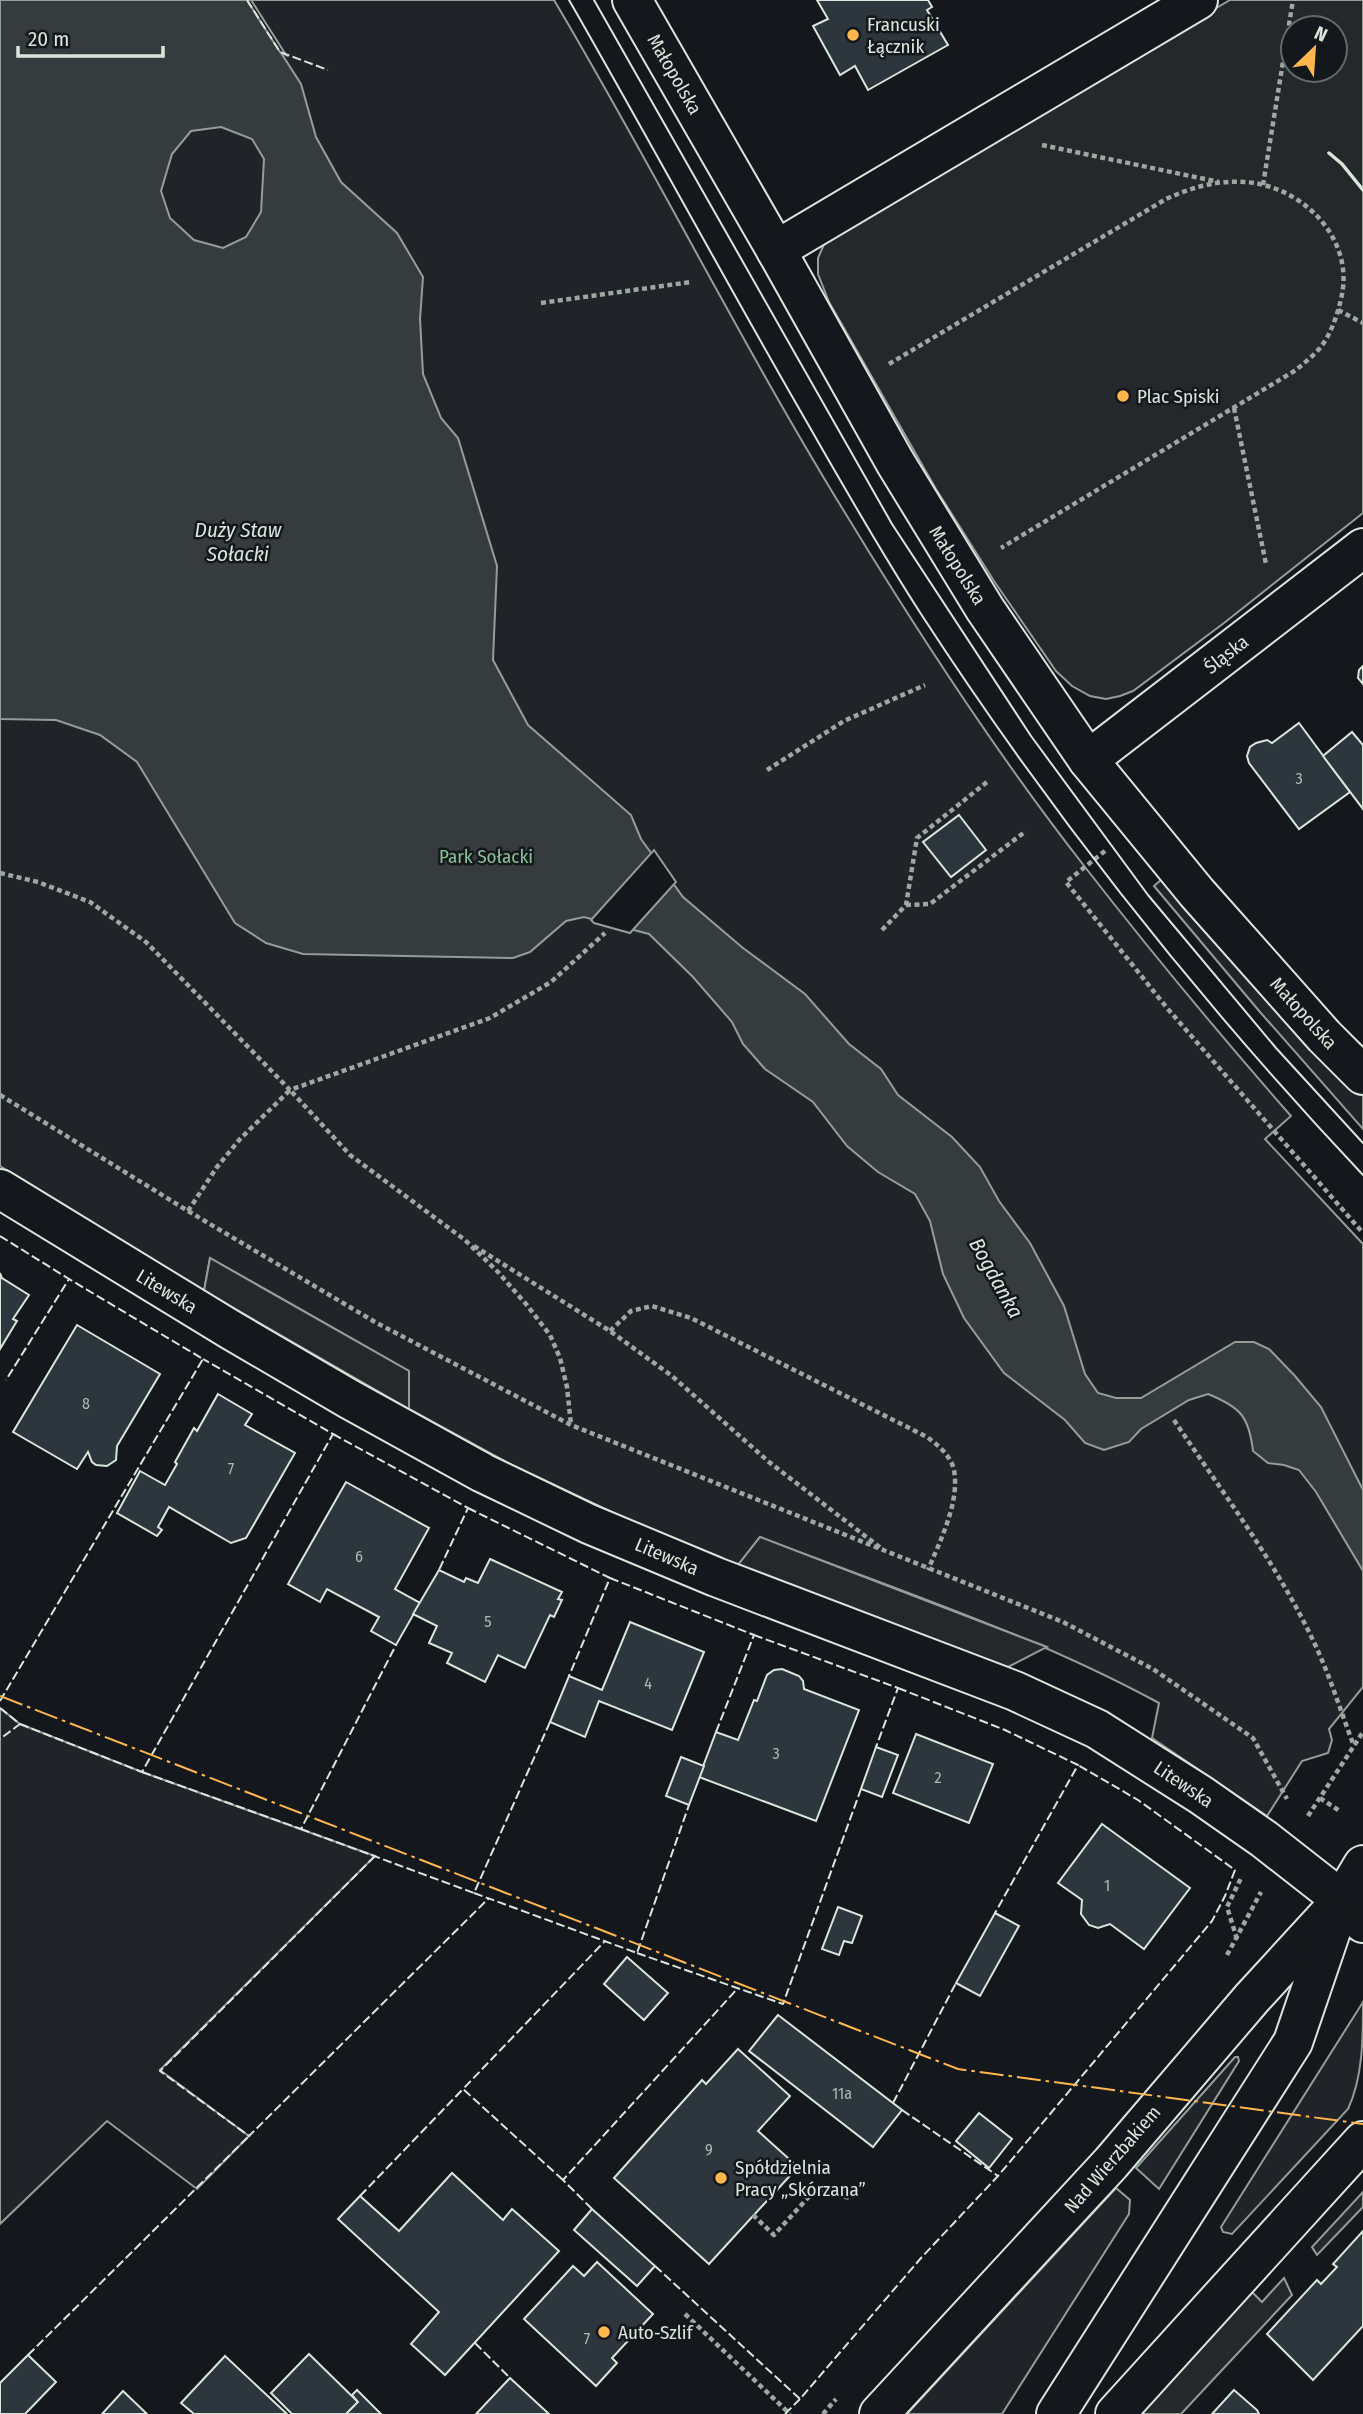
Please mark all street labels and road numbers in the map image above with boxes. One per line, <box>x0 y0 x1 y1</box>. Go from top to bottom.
street label: Małopolska <box>642 30 707 119</box>
street label: Małopolska <box>924 521 991 609</box>
street label: Śląska <box>1200 630 1253 679</box>
street label: Małopolska <box>1265 973 1342 1054</box>
street label: Litewska <box>132 1264 201 1319</box>
street label: Litewska <box>631 1533 702 1580</box>
street label: Litewska <box>1150 1756 1218 1813</box>
street label: Nad Wierzbakiem <box>1060 2101 1165 2218</box>

